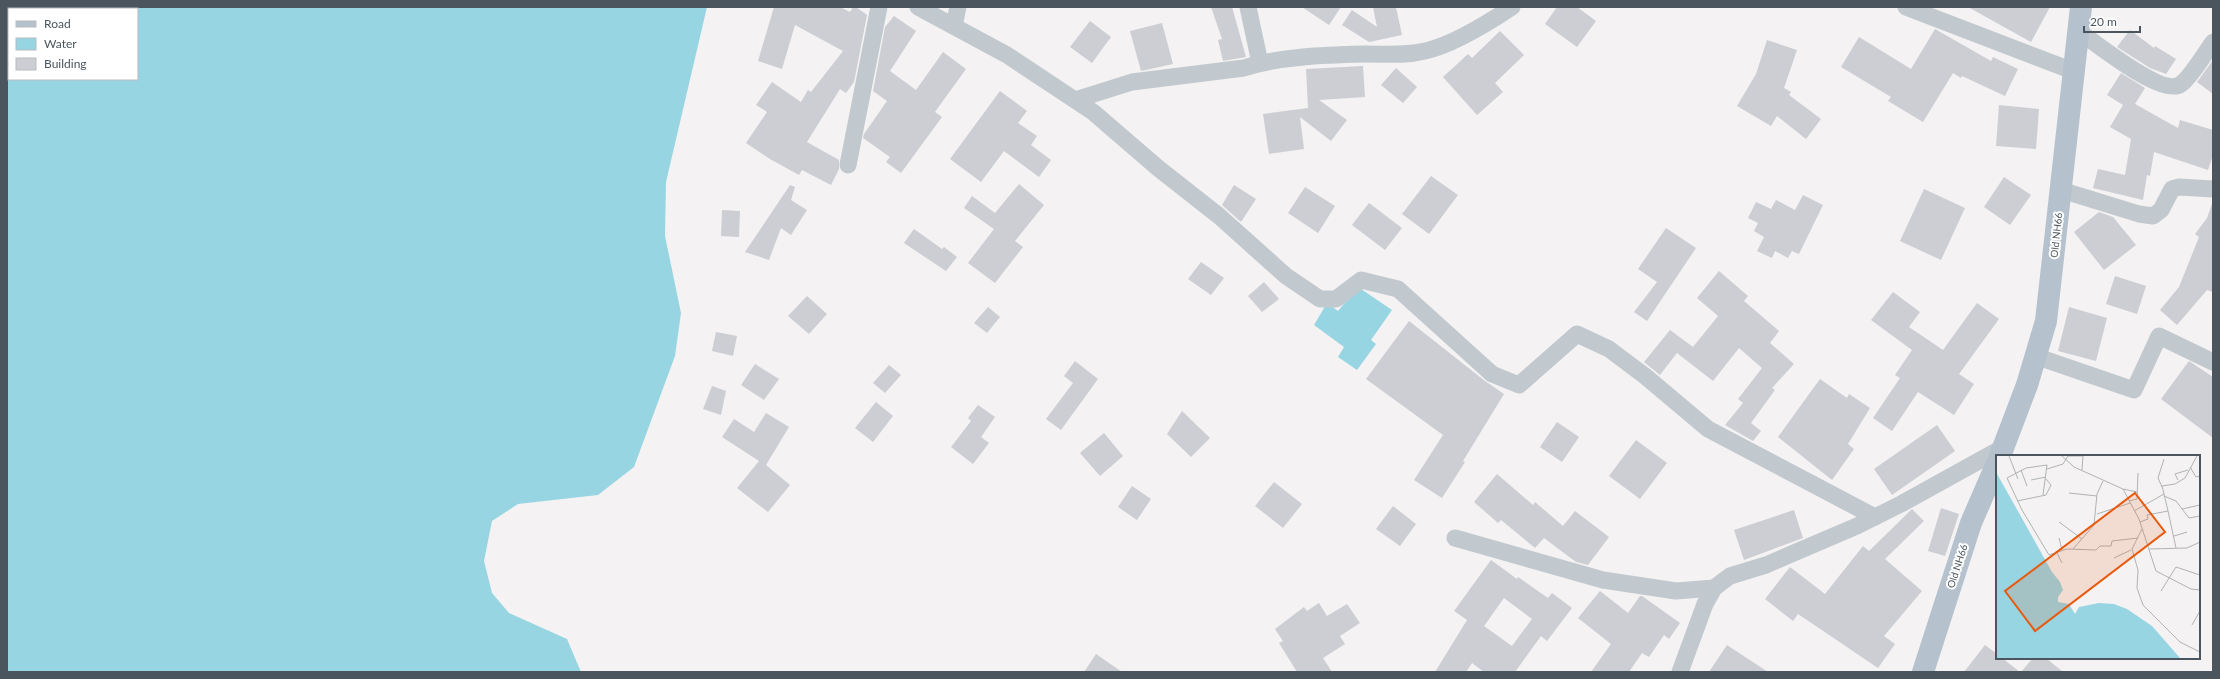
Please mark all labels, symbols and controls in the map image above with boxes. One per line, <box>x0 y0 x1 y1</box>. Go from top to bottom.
legend <box>8 8 138 80</box>
scale bar <box>2084 8 2140 34</box>
text: 20 m <box>2090 14 2117 29</box>
text: Road <box>44 16 71 31</box>
text: Water <box>44 36 77 51</box>
text: Building <box>44 56 87 71</box>
street label: Old NH66 <box>2048 212 2064 258</box>
inset map <box>1996 455 2200 659</box>
street label: Old NH66 <box>1944 542 1970 589</box>

